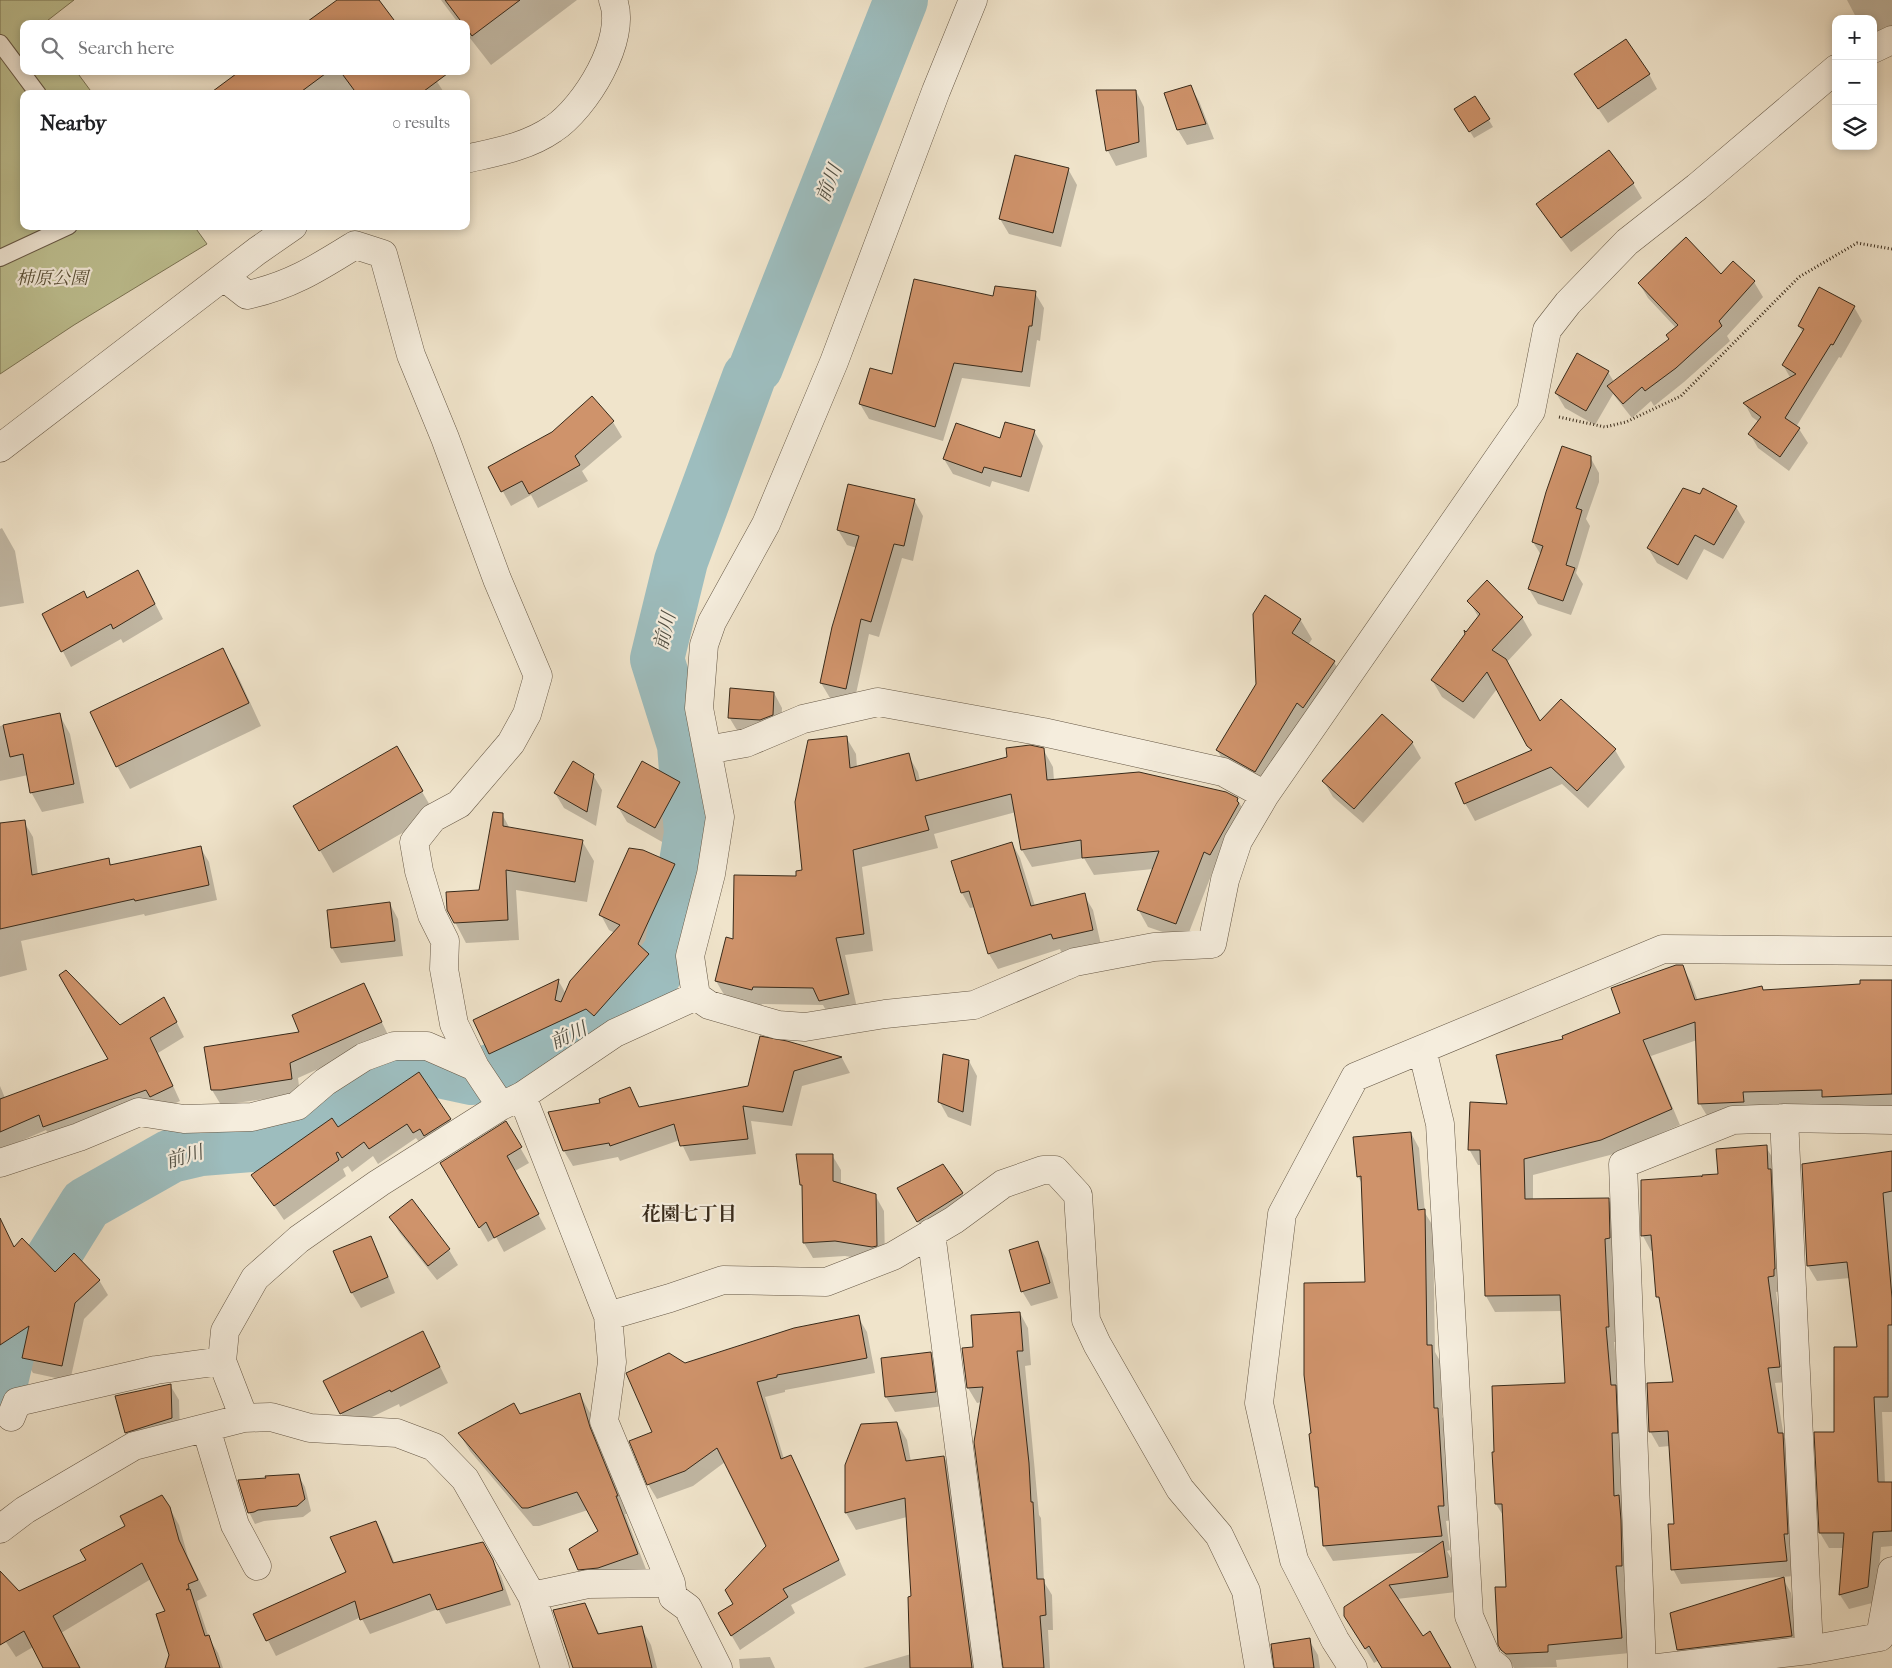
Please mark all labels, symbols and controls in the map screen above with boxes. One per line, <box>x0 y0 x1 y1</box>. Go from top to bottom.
map controls <box>1832 15 1877 150</box>
button: + <box>1832 15 1877 60</box>
search box <box>20 20 470 75</box>
icon: search <box>38 34 66 62</box>
text: Search here <box>78 37 174 59</box>
button: − <box>1832 60 1877 105</box>
button: layers <box>1832 105 1877 150</box>
text: Nearby <box>40 111 106 135</box>
text: 0 results <box>392 113 450 132</box>
water label: 前川 <box>812 160 847 205</box>
park label: 柿原公園 <box>16 268 91 289</box>
water label: 前川 <box>650 608 681 652</box>
water label: 前川 <box>547 1017 592 1054</box>
water label: 前川 <box>163 1141 207 1173</box>
district label: 花園七丁目 <box>641 1203 737 1225</box>

